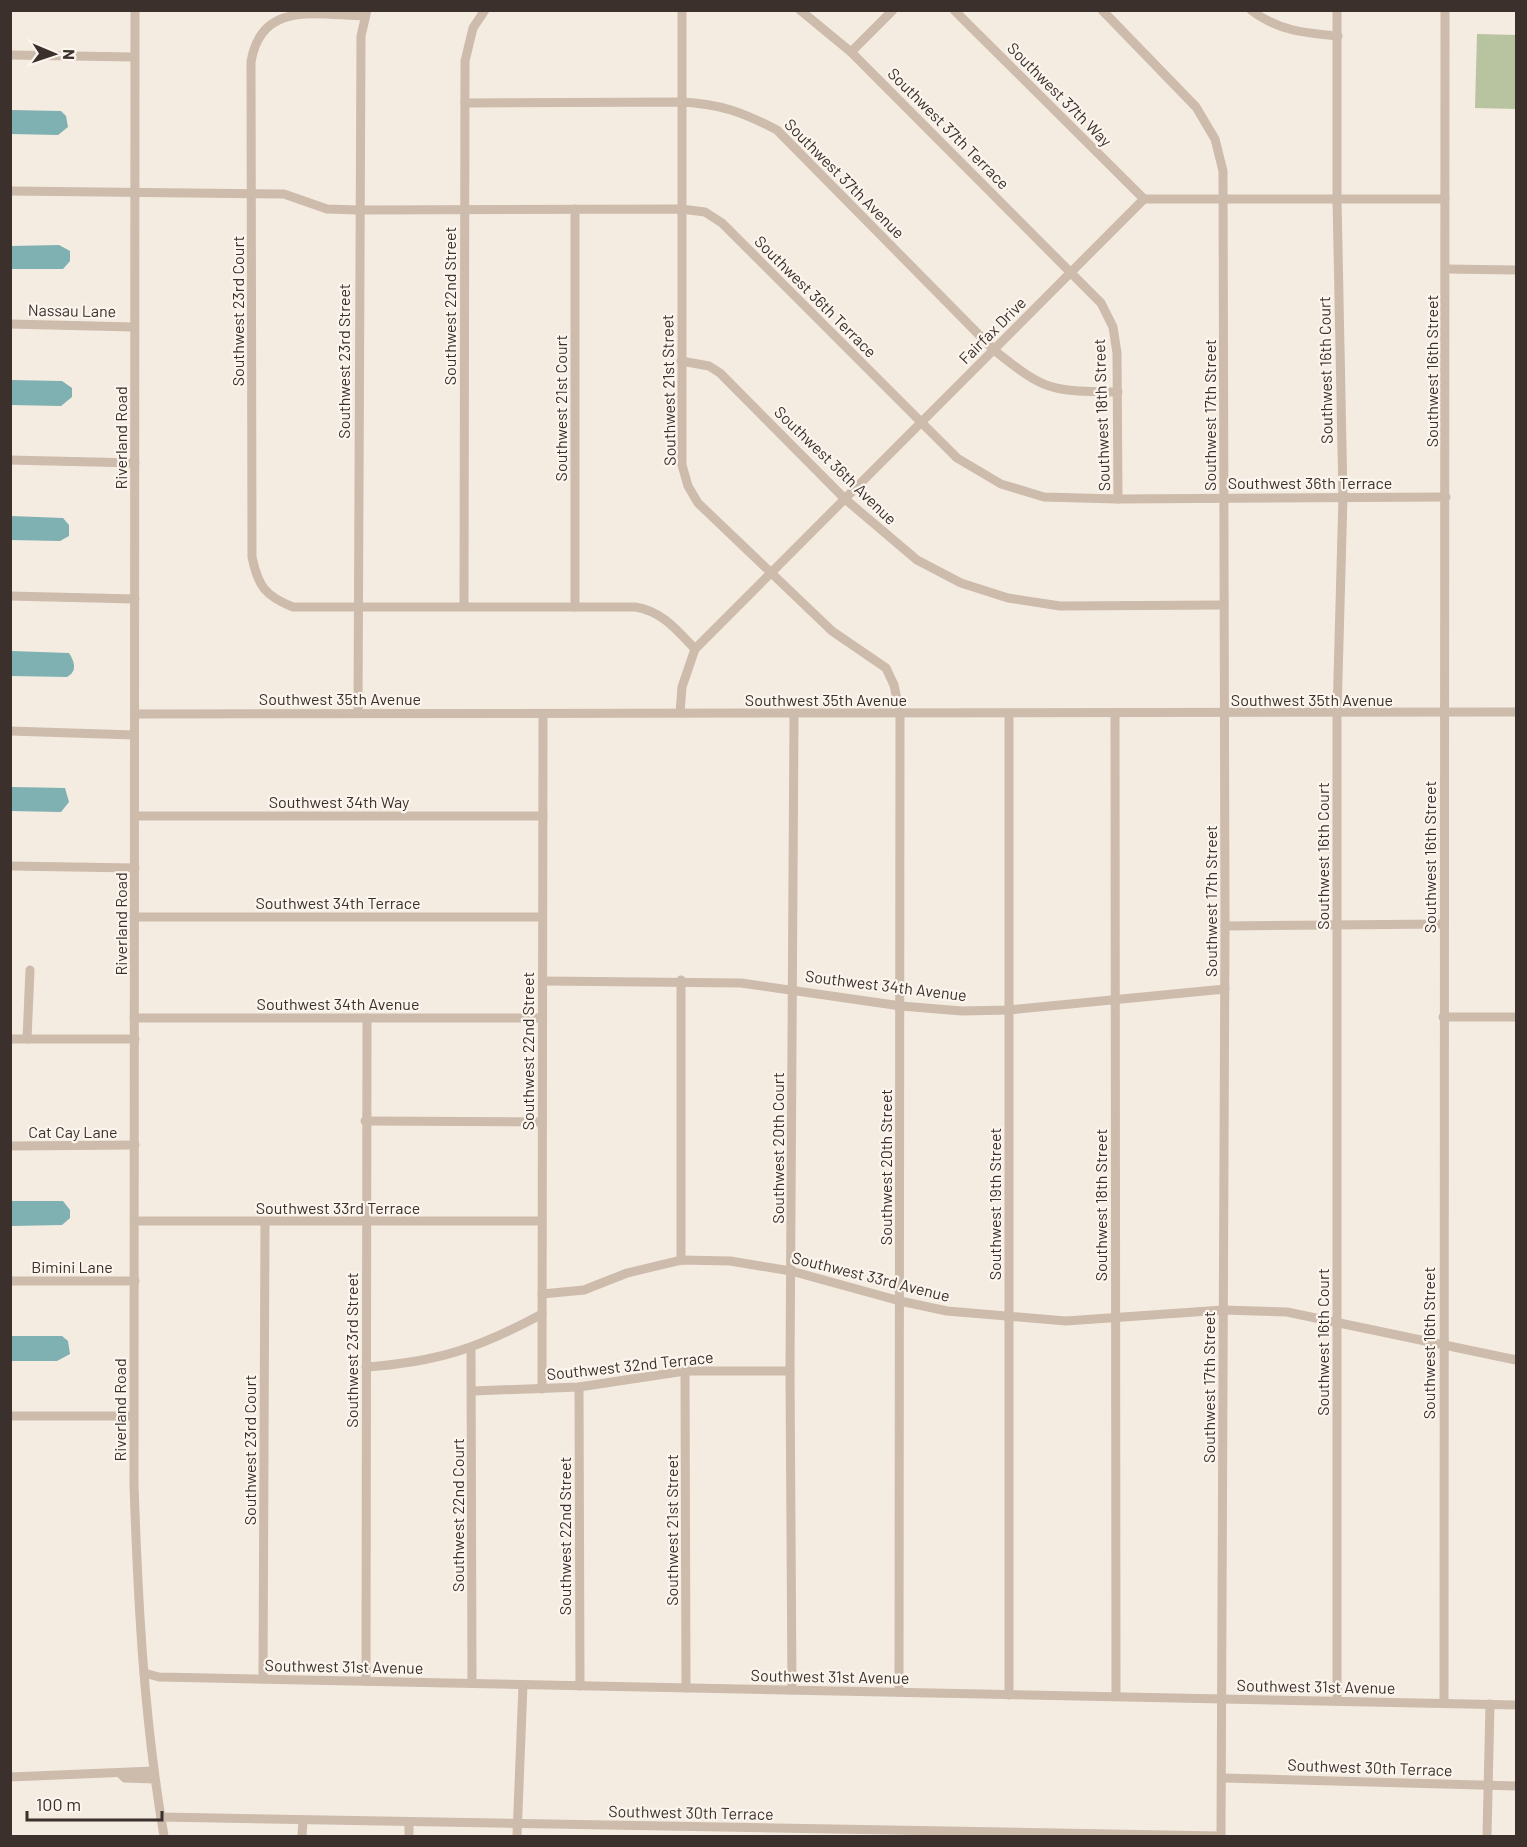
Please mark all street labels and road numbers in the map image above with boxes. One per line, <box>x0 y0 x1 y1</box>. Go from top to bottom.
street label: Southwest 37th Way <box>1004 38 1116 150</box>
street label: Southwest 37th Terrace <box>884 63 1014 193</box>
street label: Southwest 37th Avenue <box>781 114 909 242</box>
street label: Southwest 22nd Street <box>440 227 459 385</box>
street label: Southwest 36th Terrace <box>751 231 881 361</box>
street label: Southwest 23rd Court <box>228 236 247 386</box>
street label: Southwest 23rd Street <box>334 283 353 439</box>
street label: Fairfax Drive <box>955 293 1029 367</box>
street label: Southwest 16th Street <box>1422 295 1441 447</box>
street label: Southwest 16th Court <box>1314 296 1336 444</box>
street label: Nassau Lane <box>28 300 116 320</box>
street label: Southwest 21st Street <box>657 314 679 466</box>
street label: Southwest 21st Court <box>551 335 570 481</box>
street label: Southwest 18th Street <box>1089 338 1113 492</box>
street label: Southwest 17th Street <box>1200 339 1219 491</box>
street label: Riverland Road <box>111 386 130 490</box>
street label: Southwest 36th Avenue <box>771 402 901 528</box>
street label: Southwest 36th Terrace <box>1228 473 1392 492</box>
street label: Southwest 35th Avenue <box>259 689 421 708</box>
street label: Southwest 35th Avenue <box>745 690 907 709</box>
street label: Southwest 35th Avenue <box>1231 690 1393 709</box>
street label: Southwest 16th Street <box>1420 781 1439 933</box>
street label: Southwest 16th Court <box>1313 782 1332 930</box>
street label: Southwest 34th Way <box>269 792 410 811</box>
street label: Southwest 17th Street <box>1201 825 1220 977</box>
street label: Riverland Road <box>111 872 130 976</box>
street label: Southwest 34th Terrace <box>255 893 421 912</box>
street label: Southwest 34th Avenue <box>804 966 968 1004</box>
street label: Southwest 22nd Street <box>518 972 537 1130</box>
street label: Southwest 34th Avenue <box>257 994 419 1013</box>
street label: Southwest 20th Court <box>768 1072 787 1224</box>
street label: Southwest 20th Street <box>876 1089 895 1245</box>
street label: Cat Cay Lane <box>28 1122 118 1141</box>
street label: Southwest 19th Street <box>985 1128 1004 1280</box>
street label: Southwest 18th Street <box>1091 1129 1110 1281</box>
street label: Southwest 33rd Terrace <box>256 1198 420 1217</box>
street label: Southwest 33rd Avenue <box>790 1247 952 1305</box>
street label: Bimini Lane <box>31 1257 113 1276</box>
street label: Southwest 16th Street <box>1419 1267 1438 1419</box>
street label: Southwest 16th Court <box>1313 1268 1332 1416</box>
street label: Southwest 23rd Street <box>342 1272 361 1428</box>
street label: Southwest 17th Street <box>1199 1311 1218 1463</box>
street label: Southwest 32nd Terrace <box>546 1347 714 1383</box>
street label: Riverland Road <box>110 1358 129 1462</box>
street label: Southwest 23rd Court <box>240 1375 259 1525</box>
street label: Southwest 22nd Court <box>448 1438 467 1592</box>
street label: Southwest 21st Street <box>662 1454 681 1606</box>
street label: Southwest 22nd Street <box>555 1457 574 1615</box>
street label: Southwest 31st Avenue <box>265 1655 423 1677</box>
street label: Southwest 31st Avenue <box>751 1665 909 1687</box>
street label: Southwest 31st Avenue <box>1237 1675 1395 1697</box>
street label: Southwest 30th Terrace <box>1287 1755 1453 1779</box>
street label: Southwest 30th Terrace <box>608 1801 774 1823</box>

